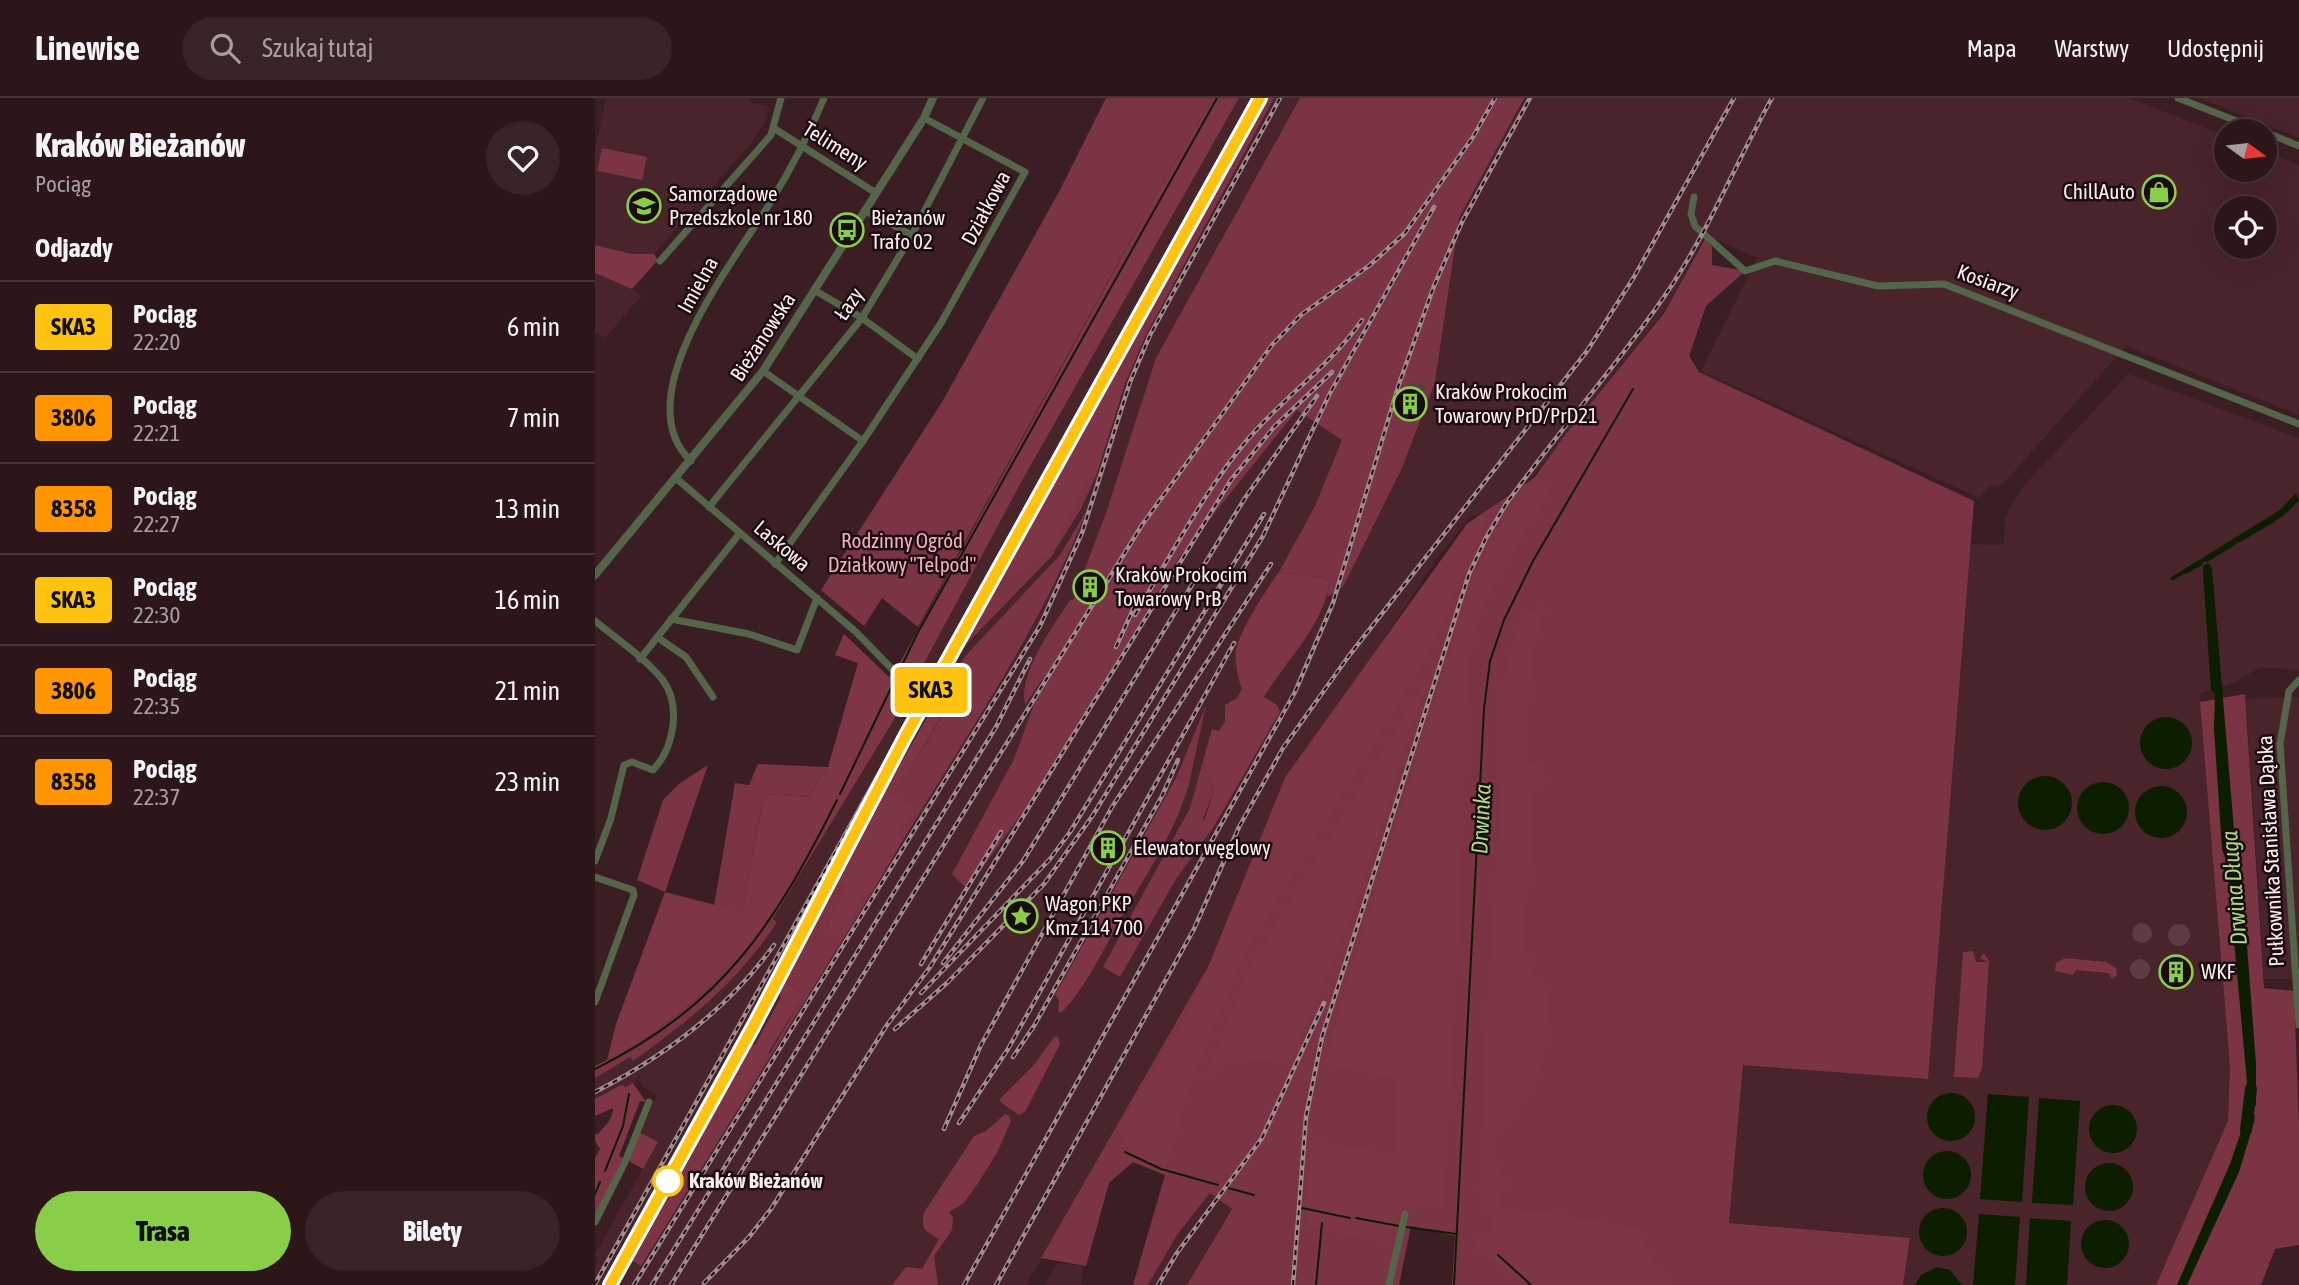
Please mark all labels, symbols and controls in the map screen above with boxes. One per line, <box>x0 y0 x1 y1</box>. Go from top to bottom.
search box <box>182 17 672 80</box>
text: Linewise <box>35 29 140 67</box>
icon: search <box>206 29 244 67</box>
text: Szukaj tutaj <box>262 33 373 63</box>
text: Mapa <box>1967 35 2017 62</box>
text: Warstwy <box>2055 35 2129 62</box>
text: Udostępnij <box>2167 35 2264 62</box>
street label: Telimeny <box>799 116 872 174</box>
north arrow <box>2214 119 2277 182</box>
map controls <box>2214 119 2277 259</box>
button: heart <box>486 121 560 195</box>
text: Kraków Bieżanów <box>35 126 245 164</box>
street label: Działkowa <box>956 167 1015 249</box>
text: Pociąg <box>35 171 91 197</box>
shop icon: ChillAuto <box>2140 173 2178 211</box>
place label: ChillAuto <box>2063 179 2135 203</box>
place label: Samorządowe Przedszkole nr 180 <box>669 181 813 229</box>
school or university icon: Samorządowe Przedszkole nr 180 <box>625 187 663 225</box>
button: locate <box>2214 196 2277 259</box>
place label: Bieżanów Trafo 02 <box>871 205 945 253</box>
bus stop icon: Bieżanów Trafo 02 <box>828 211 866 249</box>
text: Odjazdy <box>35 233 113 263</box>
street label: Imielna <box>672 252 722 317</box>
street label: Kosiarzy <box>1954 259 2023 303</box>
street label: Łazy <box>829 282 868 324</box>
street label: Bieżanowska <box>725 288 800 385</box>
text: Pociąg <box>133 299 197 329</box>
text: 6 min <box>507 312 560 342</box>
text: SKA3 <box>51 313 96 340</box>
text: 22:20 <box>133 329 180 355</box>
place label: Kraków Prokocim Towarowy PrD/PrD21 <box>1435 379 1598 427</box>
building icon: Kraków Prokocim Towarowy PrD/PrD21 <box>1391 385 1429 423</box>
text: Pociąg <box>133 390 197 420</box>
text: 7 min <box>507 403 560 433</box>
text: 3806 <box>51 404 96 431</box>
text: 22:21 <box>133 420 180 446</box>
text: Pociąg <box>133 481 197 511</box>
text: 13 min <box>495 494 560 524</box>
text: 8358 <box>51 495 96 522</box>
text: 22:27 <box>133 511 180 537</box>
street label: Laskowa <box>750 515 816 576</box>
park label: Rodzinny Ogród Działkowy "Telpod" <box>828 528 976 576</box>
place label: Kraków Prokocim Towarowy PrB <box>1115 562 1248 610</box>
building icon: Kraków Prokocim Towarowy PrB <box>1071 568 1109 606</box>
text: Pociąg <box>133 572 197 602</box>
text: 16 min <box>495 585 560 615</box>
text: SKA3 <box>51 586 96 613</box>
text: 22:30 <box>133 602 180 628</box>
text: Pociąg <box>133 663 197 693</box>
line badge: SKA3 <box>882 667 980 713</box>
text: 21 min <box>495 676 560 706</box>
text: SKA3 <box>909 676 953 703</box>
text: 3806 <box>51 677 96 704</box>
text: 22:35 <box>133 693 180 719</box>
street label: Pułkownika Stanisława Dąbka <box>2252 735 2288 967</box>
text: Pociąg <box>133 754 197 784</box>
text: 23 min <box>495 767 560 797</box>
text: 8358 <box>51 768 96 795</box>
water label: Drwinka <box>1466 783 1496 855</box>
text: 22:37 <box>133 784 180 810</box>
building icon: Elewator węglowy <box>1089 829 1127 867</box>
water label: Drwina Długa <box>2216 829 2252 946</box>
place label: Elewator węglowy <box>1133 835 1271 859</box>
place label: Wagon PKP Kmz 114 700 <box>1045 891 1143 939</box>
place icon: Wagon PKP Kmz 114 700 <box>1002 897 1040 935</box>
building icon: WKF <box>2157 953 2195 991</box>
place label: WKF <box>2201 959 2236 983</box>
marker: Kraków Bieżanów <box>653 1166 683 1196</box>
place label: Kraków Bieżanów <box>689 1168 823 1192</box>
button: Trasa <box>35 1191 291 1271</box>
button: Bilety <box>305 1191 560 1271</box>

